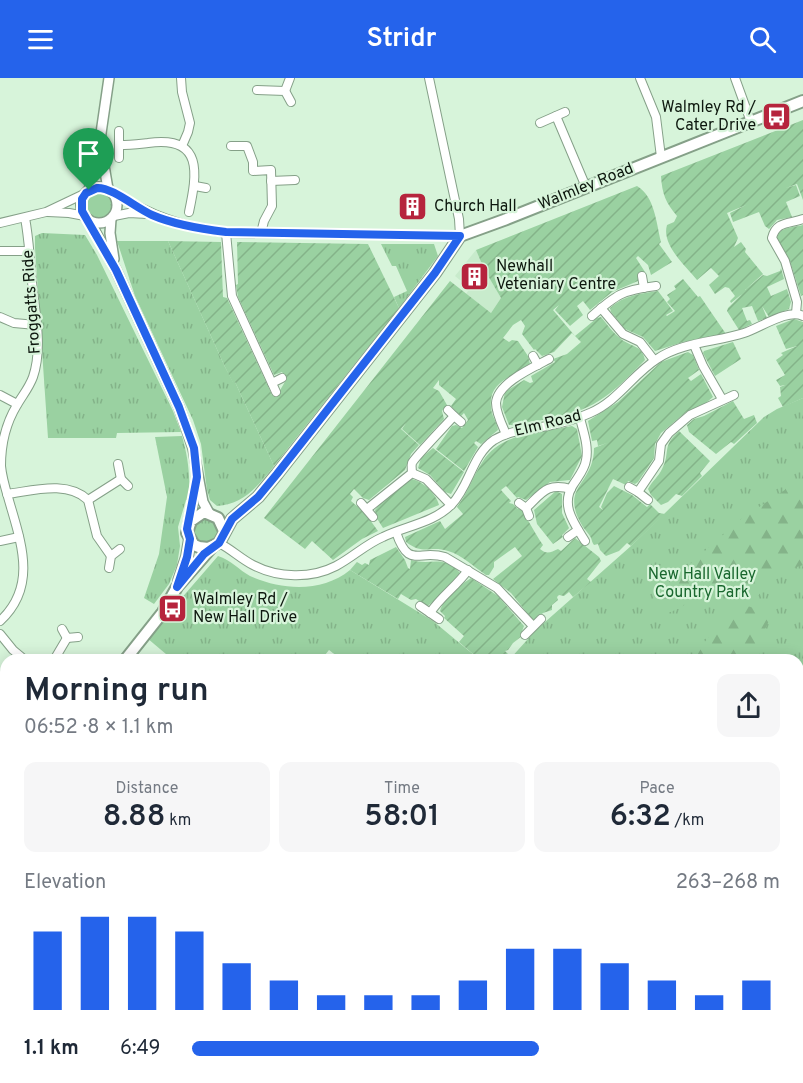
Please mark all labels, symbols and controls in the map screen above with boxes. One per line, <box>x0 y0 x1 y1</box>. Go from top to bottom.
text: Stridr <box>366 22 437 56</box>
icon: menu <box>24 23 57 56</box>
icon: search <box>746 23 779 56</box>
place label: Walmley Rd / Cater Drive <box>661 98 756 136</box>
bus stop icon: Walmley Rd / Cater Drive <box>761 101 793 133</box>
pin <box>63 128 114 190</box>
icon: arrive <box>72 137 105 170</box>
street label: Walmley Road <box>535 159 637 215</box>
building icon: Church Hall <box>397 191 429 223</box>
place label: Church Hall <box>434 197 517 217</box>
street label: Froggatts Ride <box>18 249 46 355</box>
place label: Newhall Veteniary Centre <box>496 257 616 295</box>
building icon: Newhall Veteniary Centre <box>459 260 491 292</box>
street label: Elm Road <box>513 406 583 442</box>
park label: New Hall Valley Country Park <box>648 565 756 603</box>
place label: Walmley Rd / New Hall Drive <box>193 590 297 628</box>
bus stop icon: Walmley Rd / New Hall Drive <box>156 593 188 625</box>
text: Morning run <box>24 671 209 713</box>
button: share <box>717 674 780 737</box>
text: 06:52 · 8 × 1.1 km <box>24 715 173 741</box>
text: Distance <box>116 779 178 799</box>
text: Time <box>384 779 420 799</box>
text: Pace <box>639 779 675 799</box>
text: 8.88 <box>103 799 165 836</box>
text: 58:01 <box>364 799 440 836</box>
text: 6:32 <box>610 799 671 836</box>
text: km <box>165 811 191 831</box>
text: /km <box>671 811 704 831</box>
text: Elevation <box>24 870 106 896</box>
text: 263–268 m <box>676 870 780 896</box>
text: 1.1 km <box>24 1036 79 1062</box>
text: 6:49 <box>120 1036 161 1062</box>

